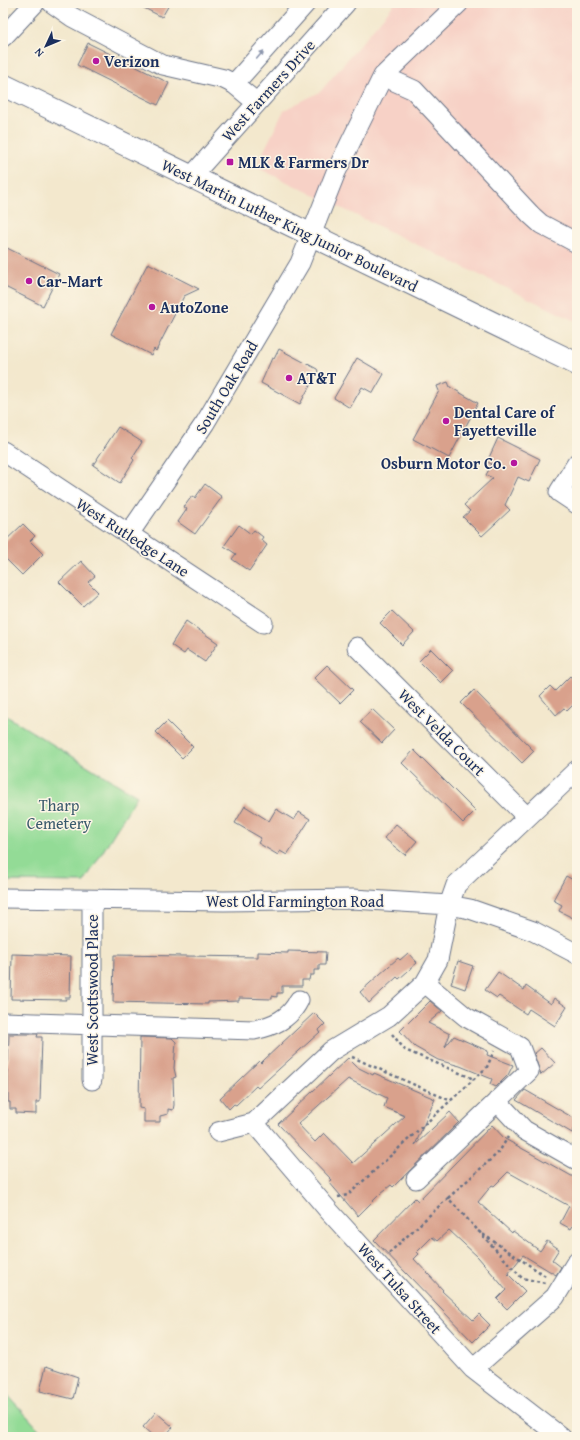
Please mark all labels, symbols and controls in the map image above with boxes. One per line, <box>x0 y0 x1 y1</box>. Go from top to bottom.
north arrow <box>26 26 66 66</box>
street label: West Farmers Drive <box>215 34 321 146</box>
text: N <box>30 44 47 61</box>
place label: Verizon <box>104 49 160 73</box>
one-way arrow <box>255 50 264 60</box>
marker: Verizon <box>91 56 101 66</box>
place label: MLK & Farmers Dr <box>238 150 369 174</box>
street label: West Martin Luther King Junior Boulevard <box>158 152 423 298</box>
marker: MLK & Farmers Dr <box>225 157 235 167</box>
place label: Car-Mart <box>37 269 103 293</box>
marker: Car-Mart <box>24 276 34 286</box>
place label: AutoZone <box>160 295 229 319</box>
marker: AutoZone <box>147 302 157 312</box>
street label: South Oak Road <box>189 335 264 438</box>
place label: AT&T <box>297 366 337 390</box>
marker: AT&T <box>284 373 294 383</box>
place label: Dental Care of Fayetteville <box>454 400 557 442</box>
marker: Dental Care of Fayetteville <box>441 416 451 426</box>
place label: Osburn Motor Co. <box>381 451 506 475</box>
marker: Osburn Motor Co. <box>509 458 519 468</box>
street label: West Rutledge Lane <box>72 491 194 583</box>
street label: West Velda Court <box>393 683 491 781</box>
park label: Tharp Cemetery <box>27 793 91 835</box>
street label: West Old Farmington Road <box>206 889 384 913</box>
street label: West Scottswood Place <box>80 914 104 1066</box>
street label: West Tulsa Street <box>352 1237 448 1339</box>

